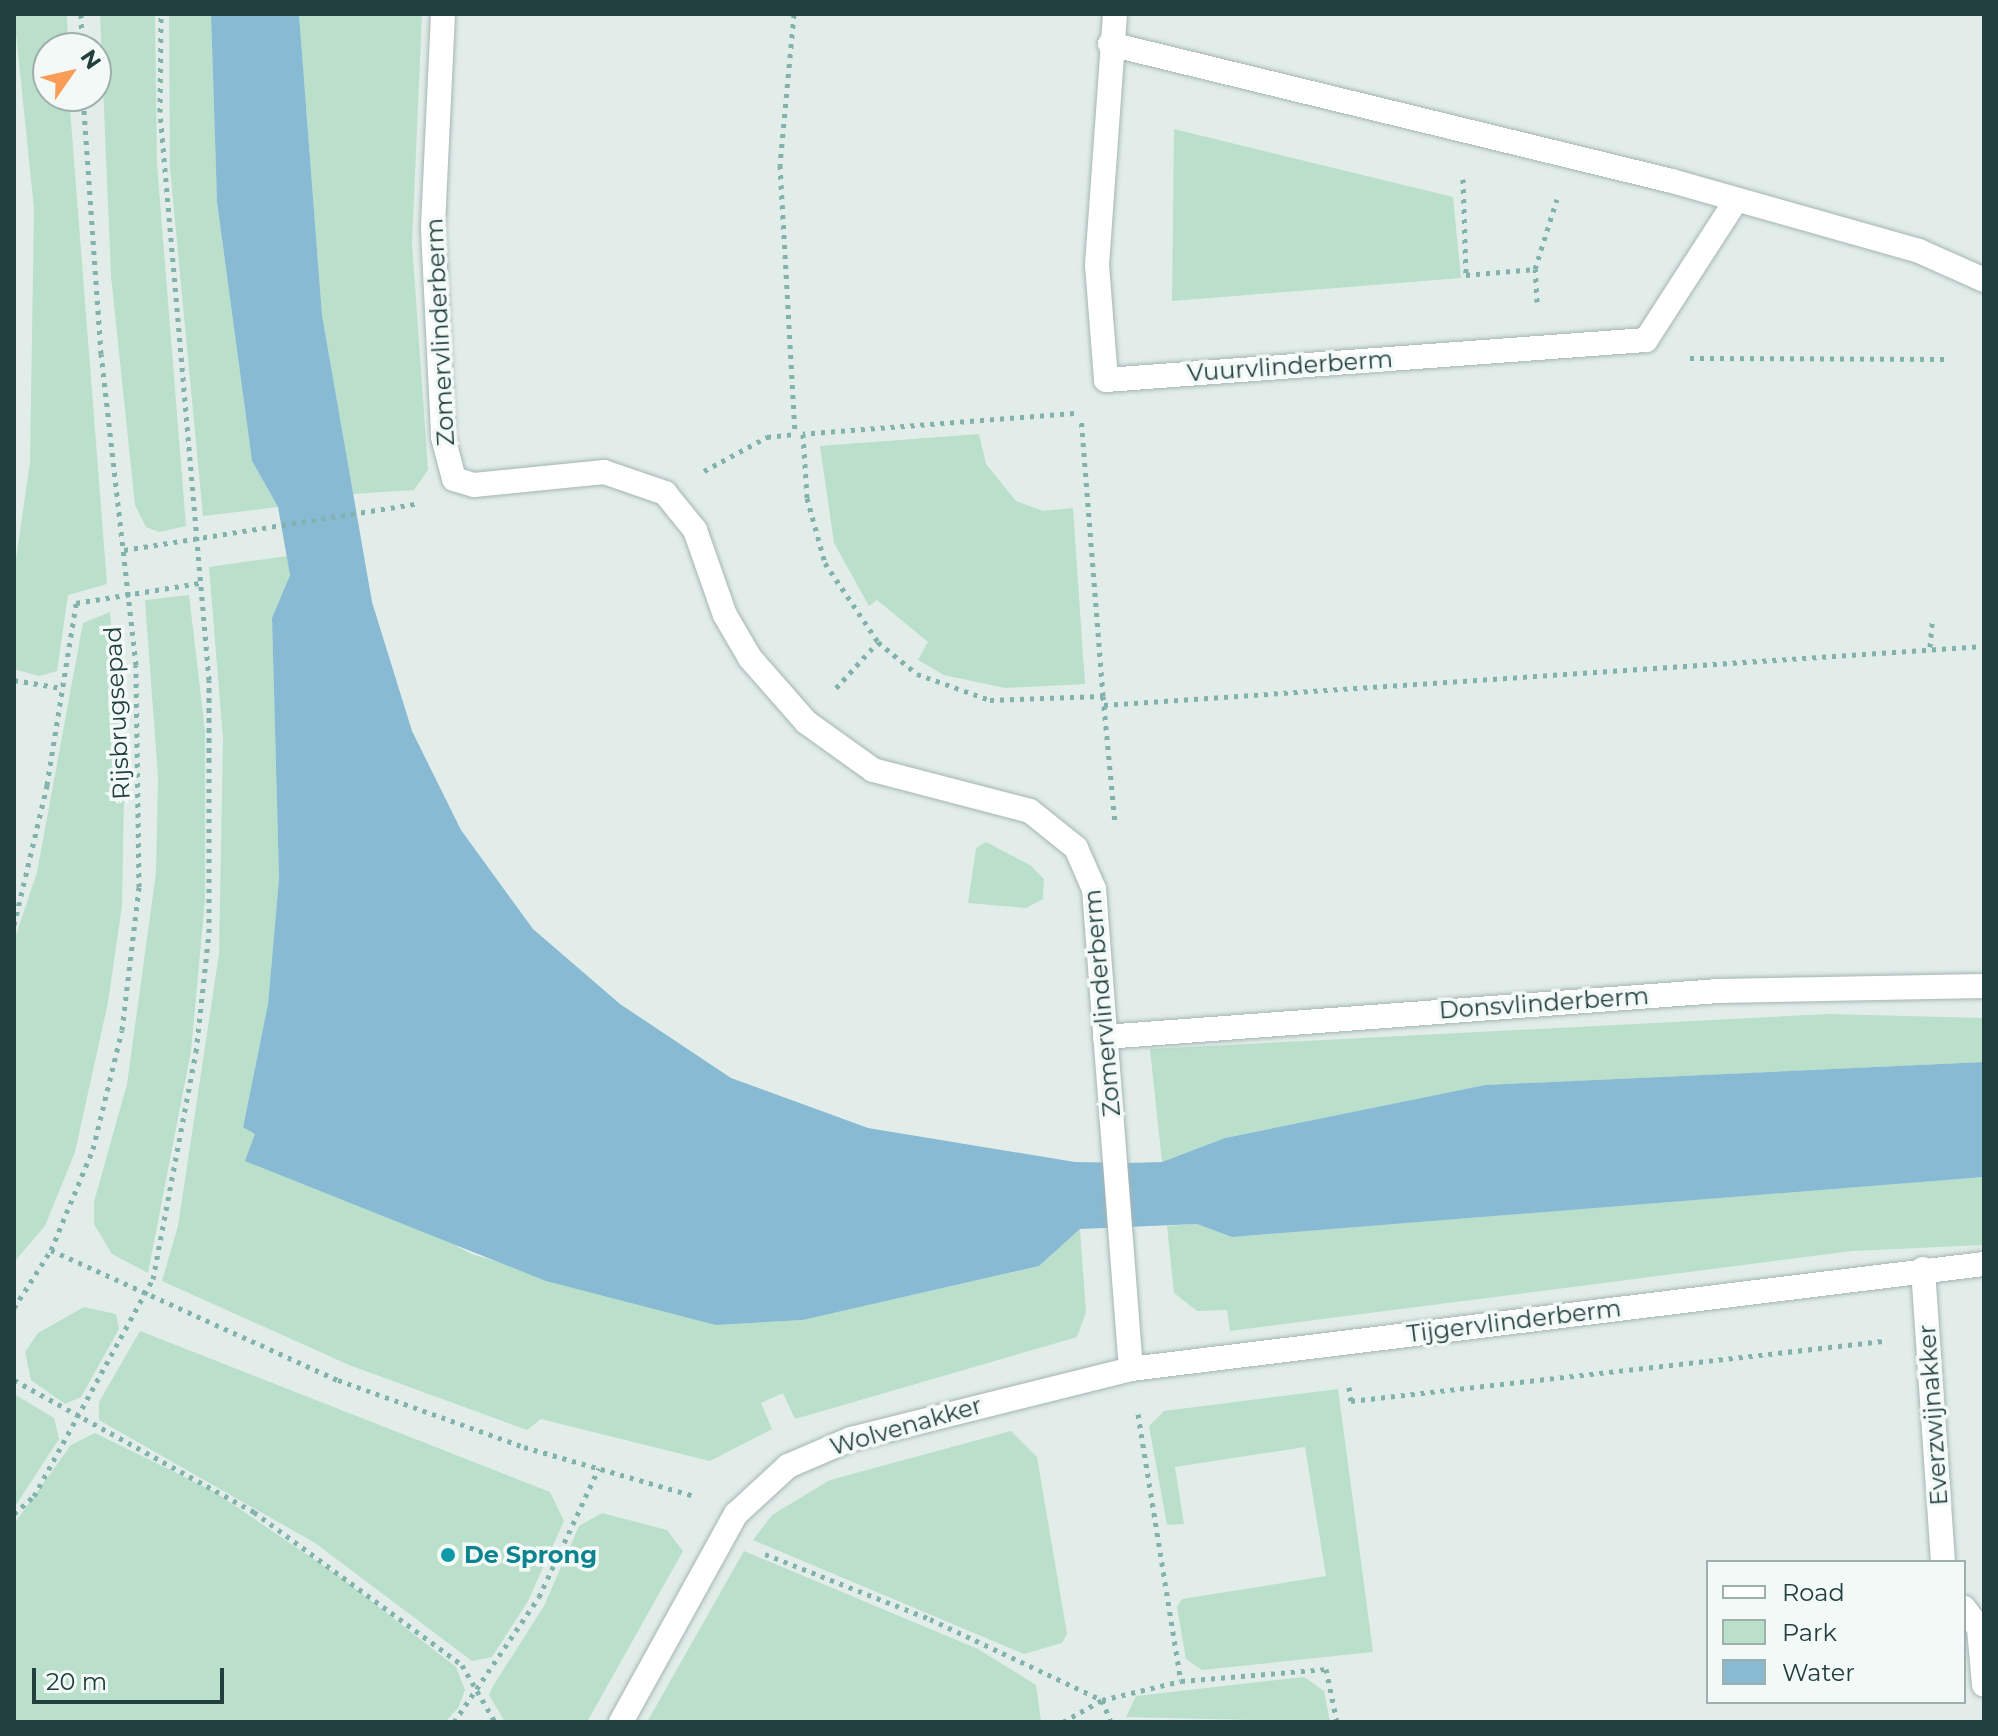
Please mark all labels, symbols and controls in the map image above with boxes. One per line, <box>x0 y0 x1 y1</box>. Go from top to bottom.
north arrow <box>32 32 112 112</box>
text: N <box>74 44 107 74</box>
street label: Zomervlinderberm <box>420 217 460 447</box>
street label: Vuurvlinderberm <box>1186 344 1394 388</box>
street label: Rijsbrugsepad <box>98 626 136 800</box>
street label: Zomervlinderberm <box>1078 888 1126 1118</box>
street label: Donsvlinderberm <box>1438 981 1650 1025</box>
street label: Tijgervlinderberm <box>1405 1294 1623 1348</box>
street label: Everzwijnakker <box>1912 1324 1954 1506</box>
street label: Wolvenakker <box>827 1391 985 1461</box>
place label: De Sprong <box>464 1541 597 1569</box>
marker: De Sprong <box>439 1546 457 1564</box>
legend <box>1706 1560 1966 1704</box>
text: Road <box>1782 1578 1845 1607</box>
text: Park <box>1782 1618 1837 1647</box>
scale bar <box>36 1652 228 1702</box>
text: Water <box>1782 1658 1855 1687</box>
text: 20 m <box>46 1667 107 1696</box>

